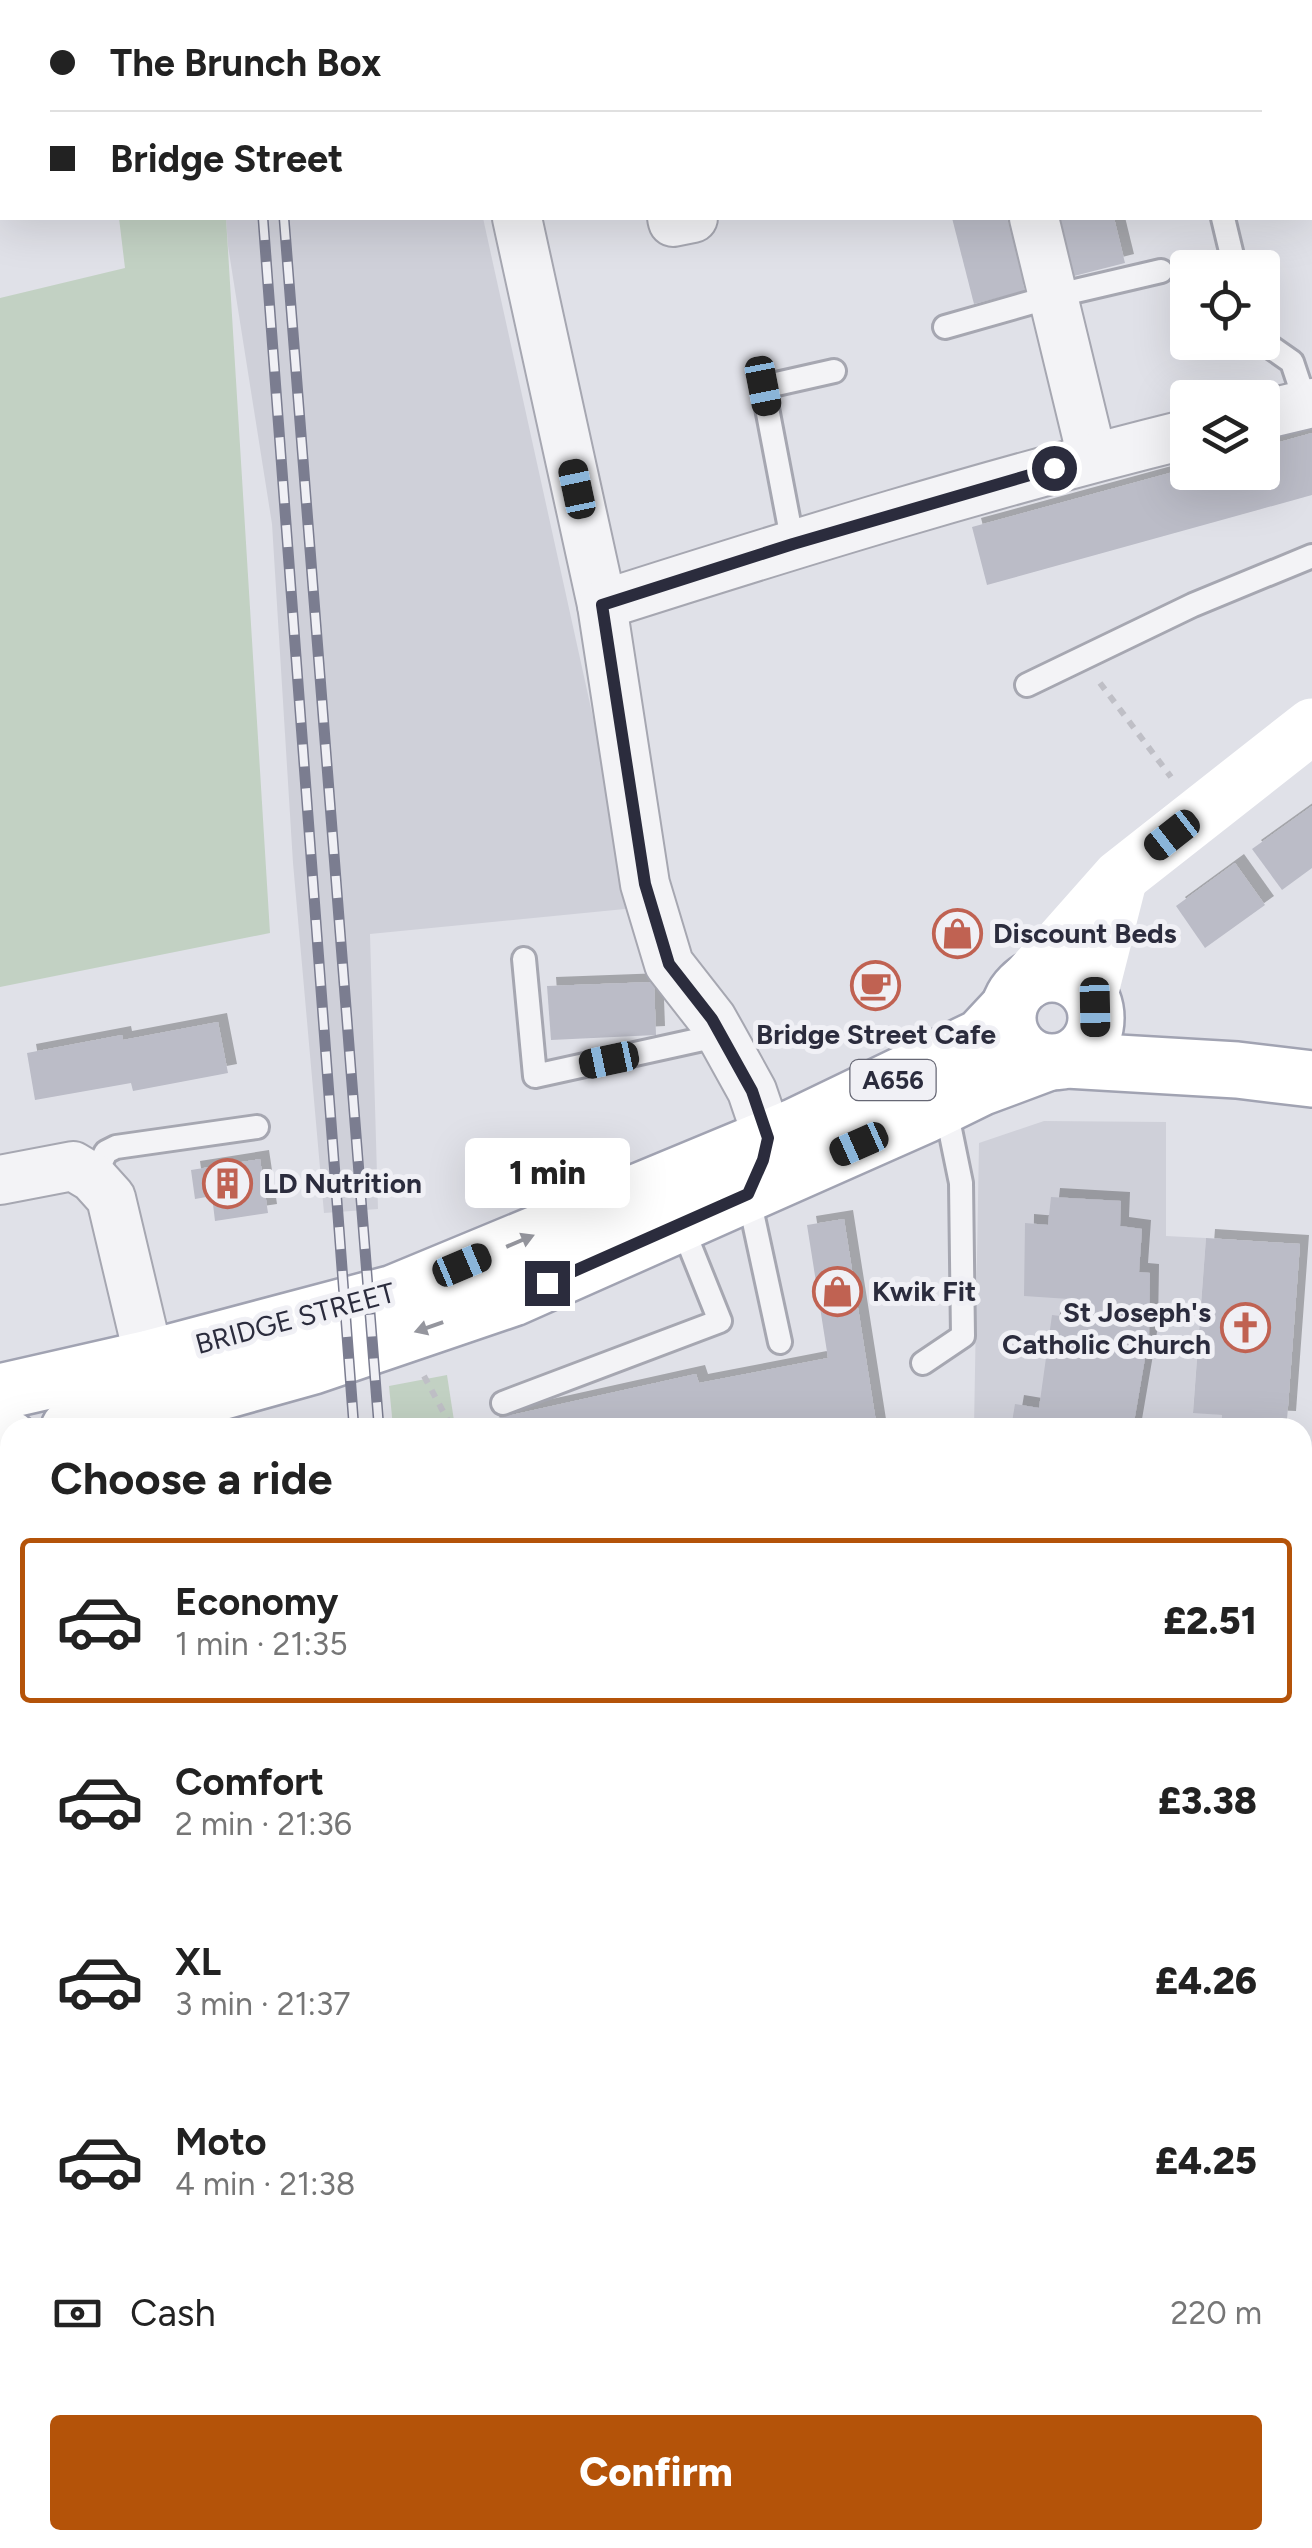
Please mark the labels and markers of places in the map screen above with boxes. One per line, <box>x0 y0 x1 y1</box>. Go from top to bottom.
shop icon: Discount Beds <box>932 907 984 959</box>
place label: Discount Beds <box>993 916 1177 950</box>
cafe icon: Bridge Street Cafe <box>850 960 902 1012</box>
place label: Bridge Street Cafe <box>756 1017 996 1051</box>
building icon: LD Nutrition <box>202 1157 254 1209</box>
place label: LD Nutrition <box>263 1166 422 1200</box>
shop icon: Kwik Fit <box>811 1265 863 1317</box>
place label: Kwik Fit <box>872 1274 976 1308</box>
place label: St Joseph's Catholic Church <box>1002 1295 1211 1361</box>
church icon: St Joseph's Catholic Church <box>1220 1302 1272 1354</box>

